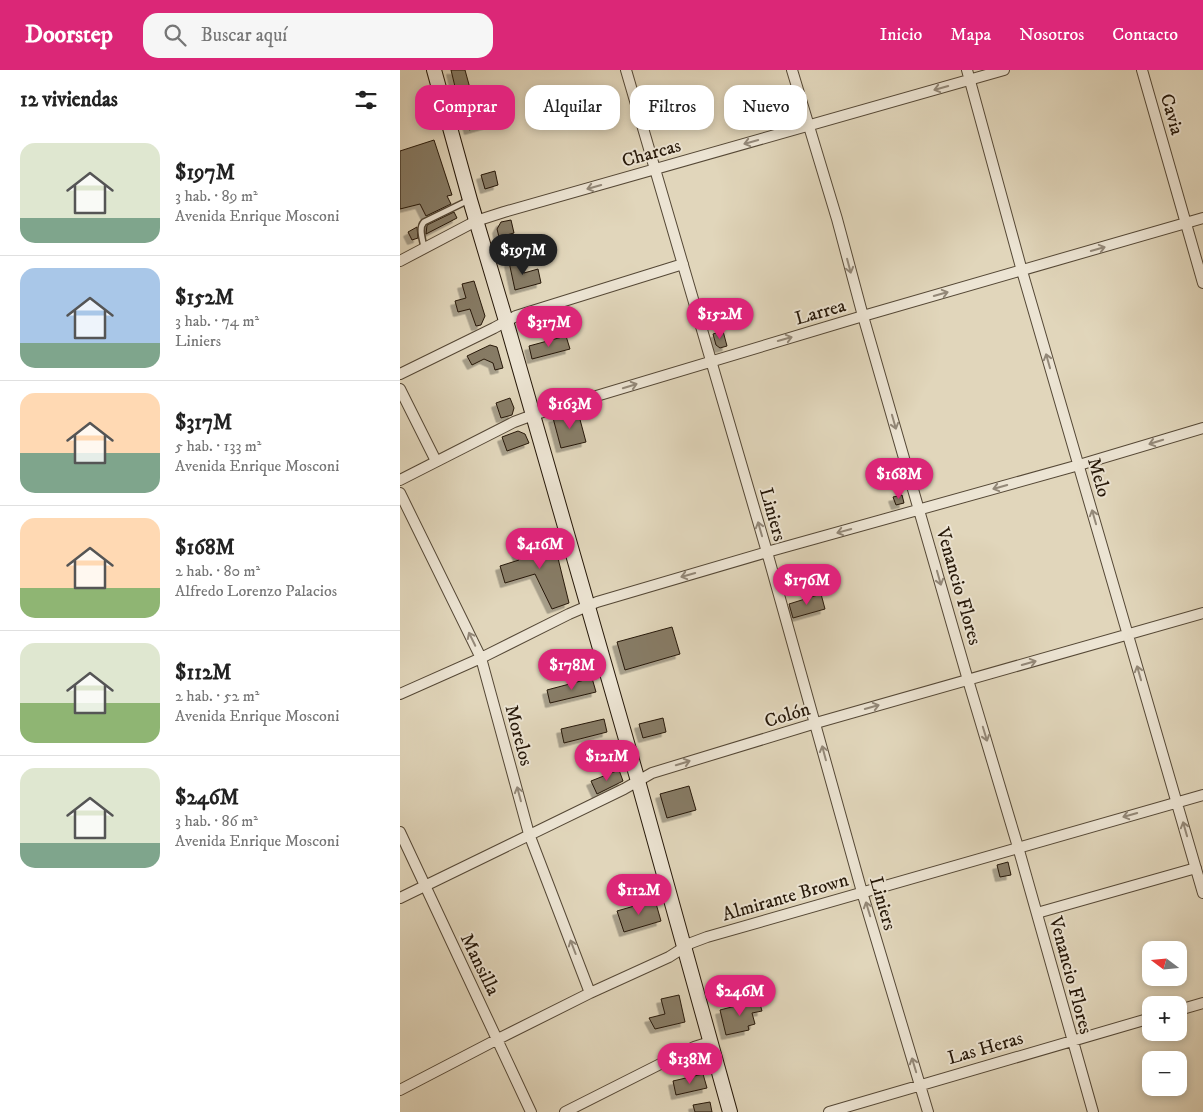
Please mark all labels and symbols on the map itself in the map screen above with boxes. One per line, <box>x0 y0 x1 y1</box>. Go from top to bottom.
one-way arrow <box>933 84 949 94</box>
street label: Cavia <box>1155 91 1188 138</box>
street label: Charcas <box>619 134 684 173</box>
one-way arrow <box>743 137 759 147</box>
one-way arrow <box>587 182 603 192</box>
pin: $197M <box>488 234 558 276</box>
one-way arrow <box>1089 243 1105 253</box>
one-way arrow <box>845 257 855 273</box>
one-way arrow <box>933 288 949 298</box>
street label: Larrea <box>792 294 849 331</box>
pin: $152M <box>685 298 755 340</box>
pin: $317M <box>514 306 584 348</box>
one-way arrow <box>777 334 793 344</box>
one-way arrow <box>1043 353 1053 369</box>
one-way arrow <box>621 380 637 390</box>
pin: $163M <box>535 388 605 430</box>
one-way arrow <box>890 413 900 429</box>
one-way arrow <box>1149 437 1165 447</box>
street label: Melo <box>1082 455 1115 500</box>
pin: $168M <box>864 458 934 500</box>
one-way arrow <box>993 483 1009 493</box>
street label: Liniers <box>754 485 791 544</box>
one-way arrow <box>1088 509 1098 525</box>
one-way arrow <box>755 522 764 538</box>
street label: Venancio Flores <box>931 524 986 648</box>
one-way arrow <box>836 527 852 537</box>
pin: $416M <box>505 528 575 570</box>
pin: $176M <box>772 564 842 606</box>
one-way arrow <box>935 570 945 586</box>
one-way arrow <box>680 571 696 581</box>
one-way arrow <box>467 632 476 647</box>
pin: $178M <box>537 648 607 691</box>
one-way arrow <box>1020 657 1036 667</box>
one-way arrow <box>1134 665 1144 681</box>
street label: Colón <box>762 698 813 733</box>
street label: Morelos <box>499 702 538 769</box>
one-way arrow <box>864 702 880 711</box>
one-way arrow <box>980 726 990 742</box>
pin: $121M <box>572 740 642 782</box>
one-way arrow <box>819 745 828 761</box>
one-way arrow <box>675 758 691 768</box>
one-way arrow <box>513 787 523 803</box>
one-way arrow <box>1123 811 1139 821</box>
one-way arrow <box>1179 821 1189 837</box>
street label: Almirante Brown <box>720 868 851 926</box>
pin: $112M <box>604 874 674 916</box>
street label: Liniers <box>864 874 901 933</box>
one-way arrow <box>862 902 872 918</box>
street label: Venancio Flores <box>1044 913 1097 1037</box>
street label: Mansilla <box>455 930 504 999</box>
one-way arrow <box>568 940 577 956</box>
north arrow <box>1142 941 1188 986</box>
pin: $246M <box>705 974 775 1017</box>
street label: Las Heras <box>945 1027 1026 1070</box>
pin: $138M <box>655 1042 725 1085</box>
one-way arrow <box>909 1058 919 1074</box>

